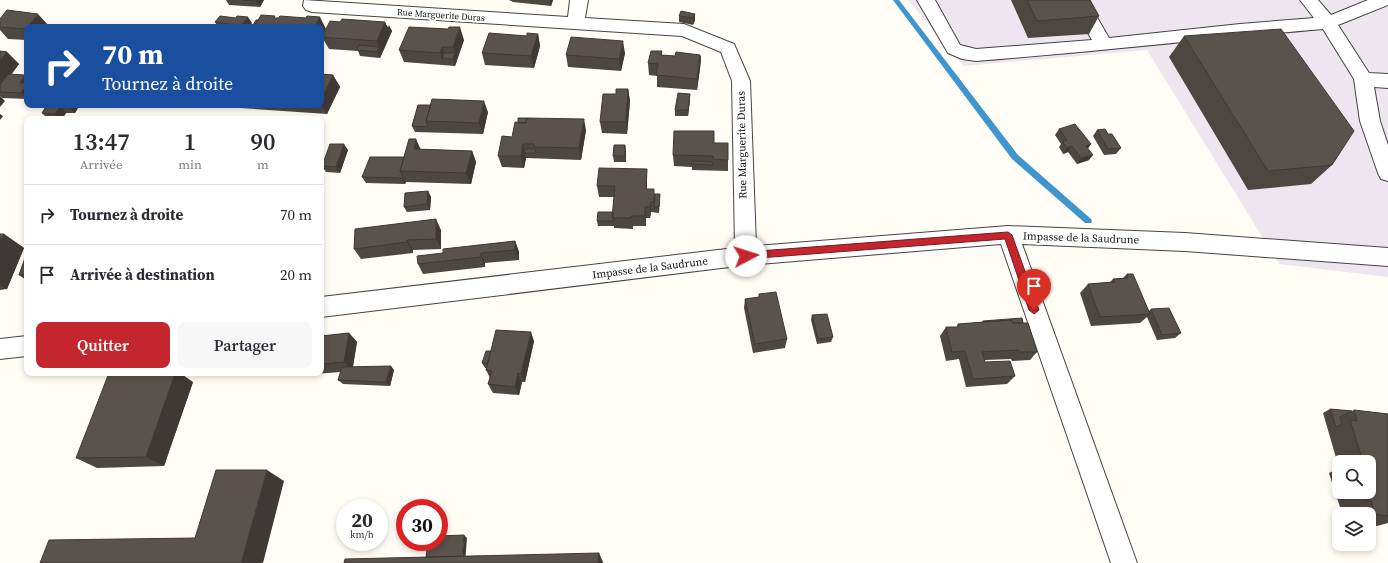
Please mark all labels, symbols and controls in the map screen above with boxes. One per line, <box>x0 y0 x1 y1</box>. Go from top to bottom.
street label: Rue Marguerite Duras <box>397 6 485 24</box>
text: 70 m <box>102 35 164 73</box>
icon: right <box>36 40 88 92</box>
text: Tournez à droite <box>102 71 233 96</box>
street label: Rue Marguerite Duras <box>734 91 750 199</box>
text: 13:47 <box>73 125 130 158</box>
text: 1 <box>184 125 196 158</box>
text: 90 <box>250 125 275 158</box>
text: Arrivée <box>80 156 123 173</box>
text: min <box>178 156 202 173</box>
text: m <box>257 156 269 173</box>
icon: right <box>36 204 58 226</box>
text: Tournez à droite <box>70 204 183 225</box>
text: 70 m <box>280 204 312 225</box>
street label: Impasse de la Saudrune <box>1023 228 1140 248</box>
position arrow <box>725 235 767 277</box>
street label: Impasse de la Saudrune <box>591 253 709 283</box>
icon: arrive <box>36 264 58 286</box>
text: Arrivée à destination <box>70 264 215 285</box>
text: 20 m <box>280 264 312 285</box>
pin <box>1017 269 1051 310</box>
icon: arrive <box>1023 275 1045 297</box>
button: Quitter <box>36 322 170 368</box>
button: Partager <box>178 322 312 368</box>
map controls <box>1332 455 1376 551</box>
button: search <box>1332 455 1376 499</box>
speed limit sign: 30 <box>396 499 448 551</box>
text: 20 <box>351 506 373 534</box>
button: layers <box>1332 507 1376 551</box>
text: km/h <box>350 528 374 541</box>

